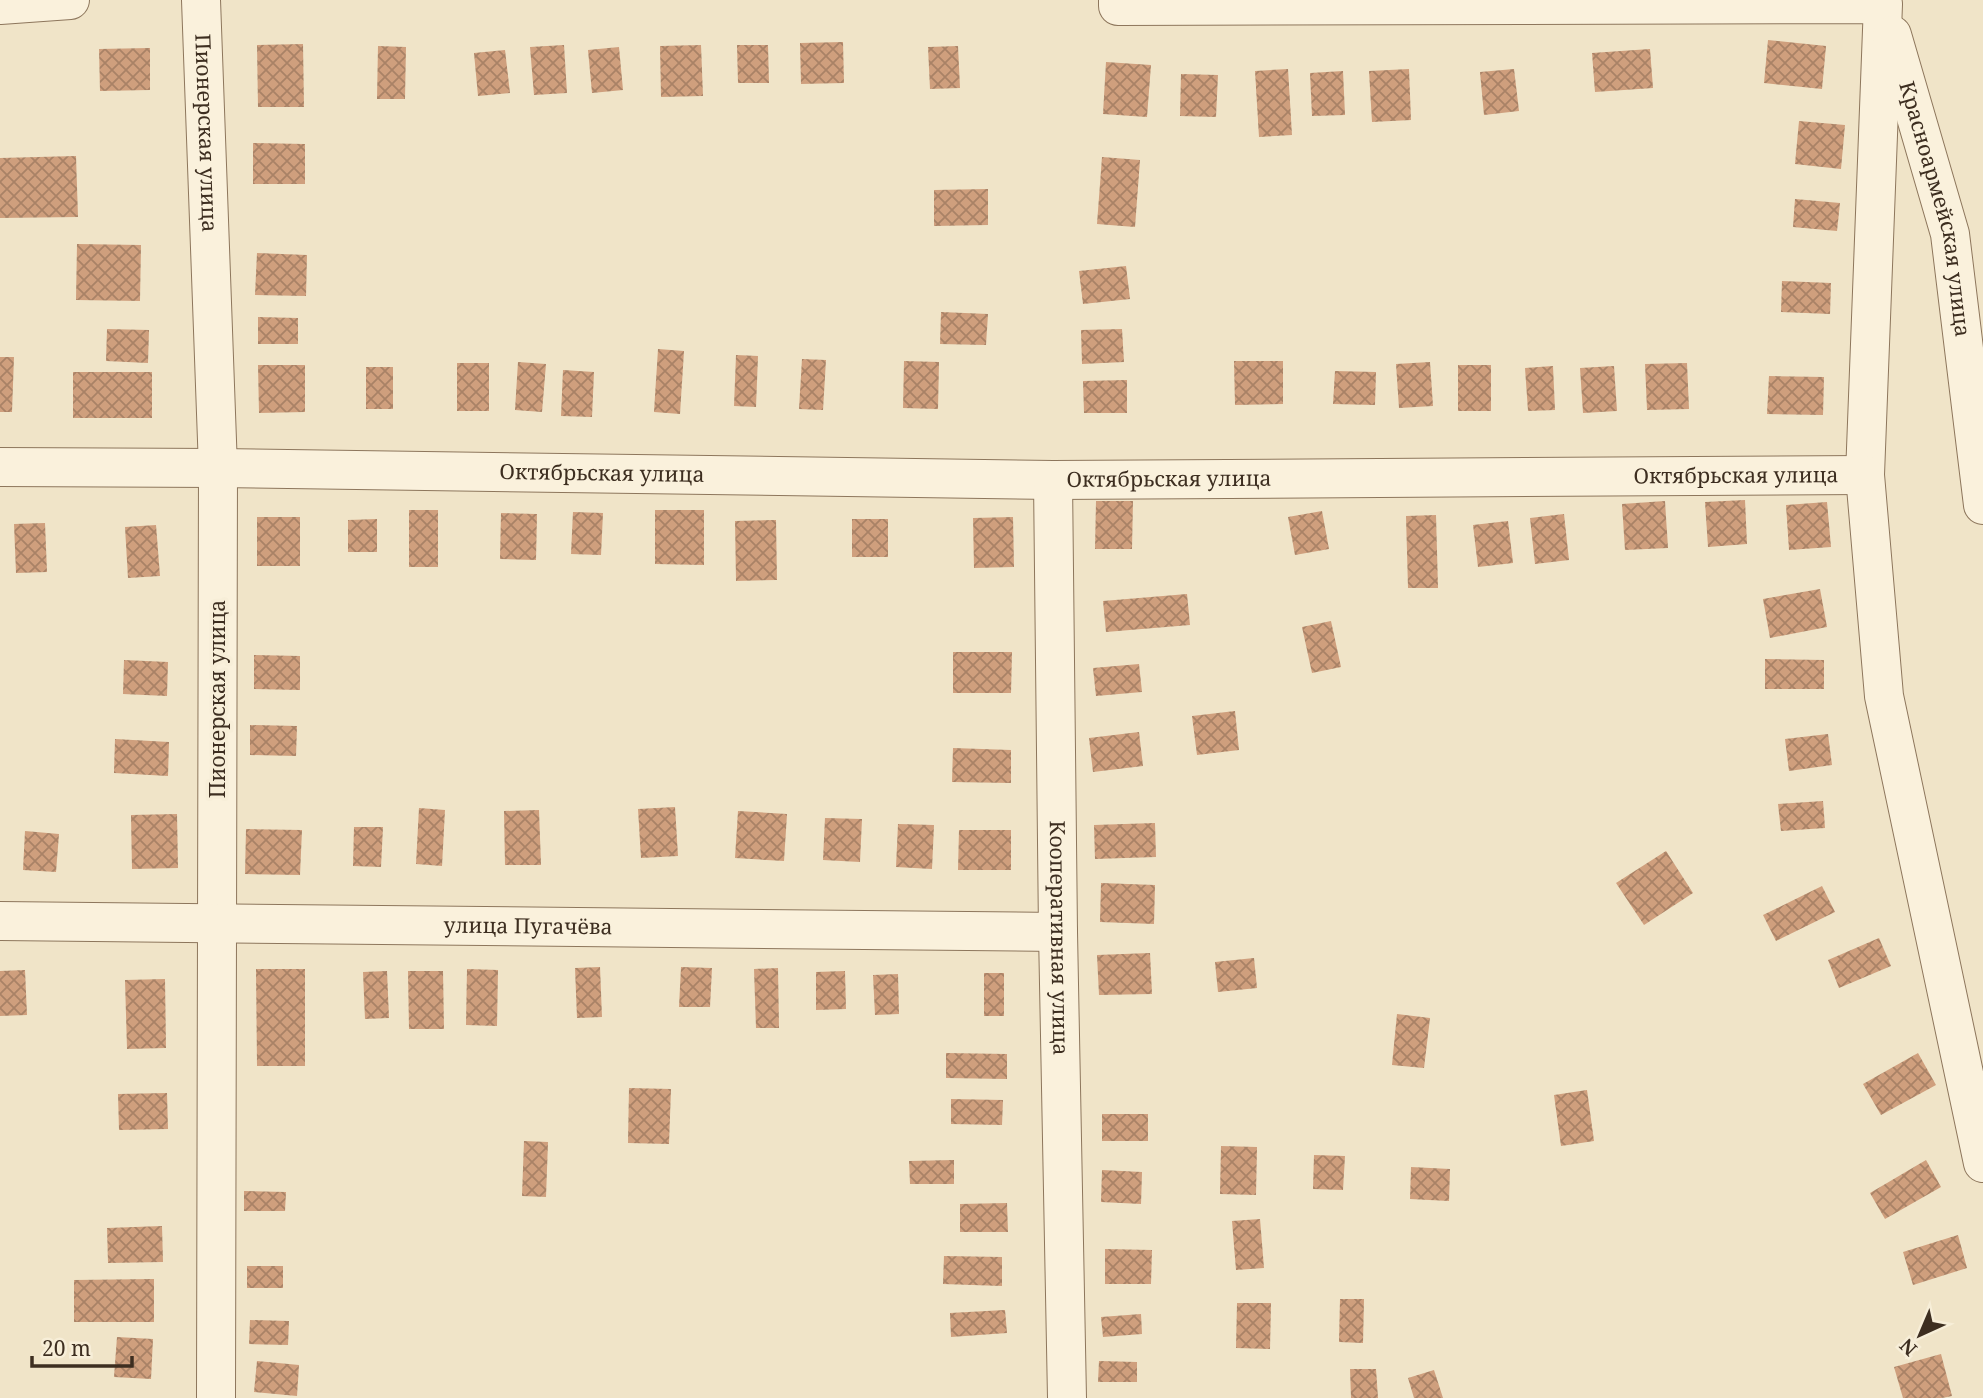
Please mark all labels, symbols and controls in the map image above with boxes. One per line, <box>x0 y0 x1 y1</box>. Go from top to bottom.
street label: Пионерская улица <box>189 33 224 233</box>
street label: Красноармейская улица <box>1893 78 1977 338</box>
street label: Октябрьская улица <box>499 457 705 488</box>
street label: Октябрьская улица <box>1633 460 1839 489</box>
street label: Октябрьская улица <box>1066 464 1272 493</box>
street label: Пионерская улица <box>203 600 231 798</box>
street label: Кооперативная улица <box>1044 820 1075 1056</box>
street label: улица Пугачёва <box>443 911 613 940</box>
north arrow <box>1885 1300 1955 1370</box>
scale bar <box>32 1324 131 1368</box>
text: N <box>1894 1333 1923 1362</box>
text: 20 m <box>42 1334 91 1362</box>

